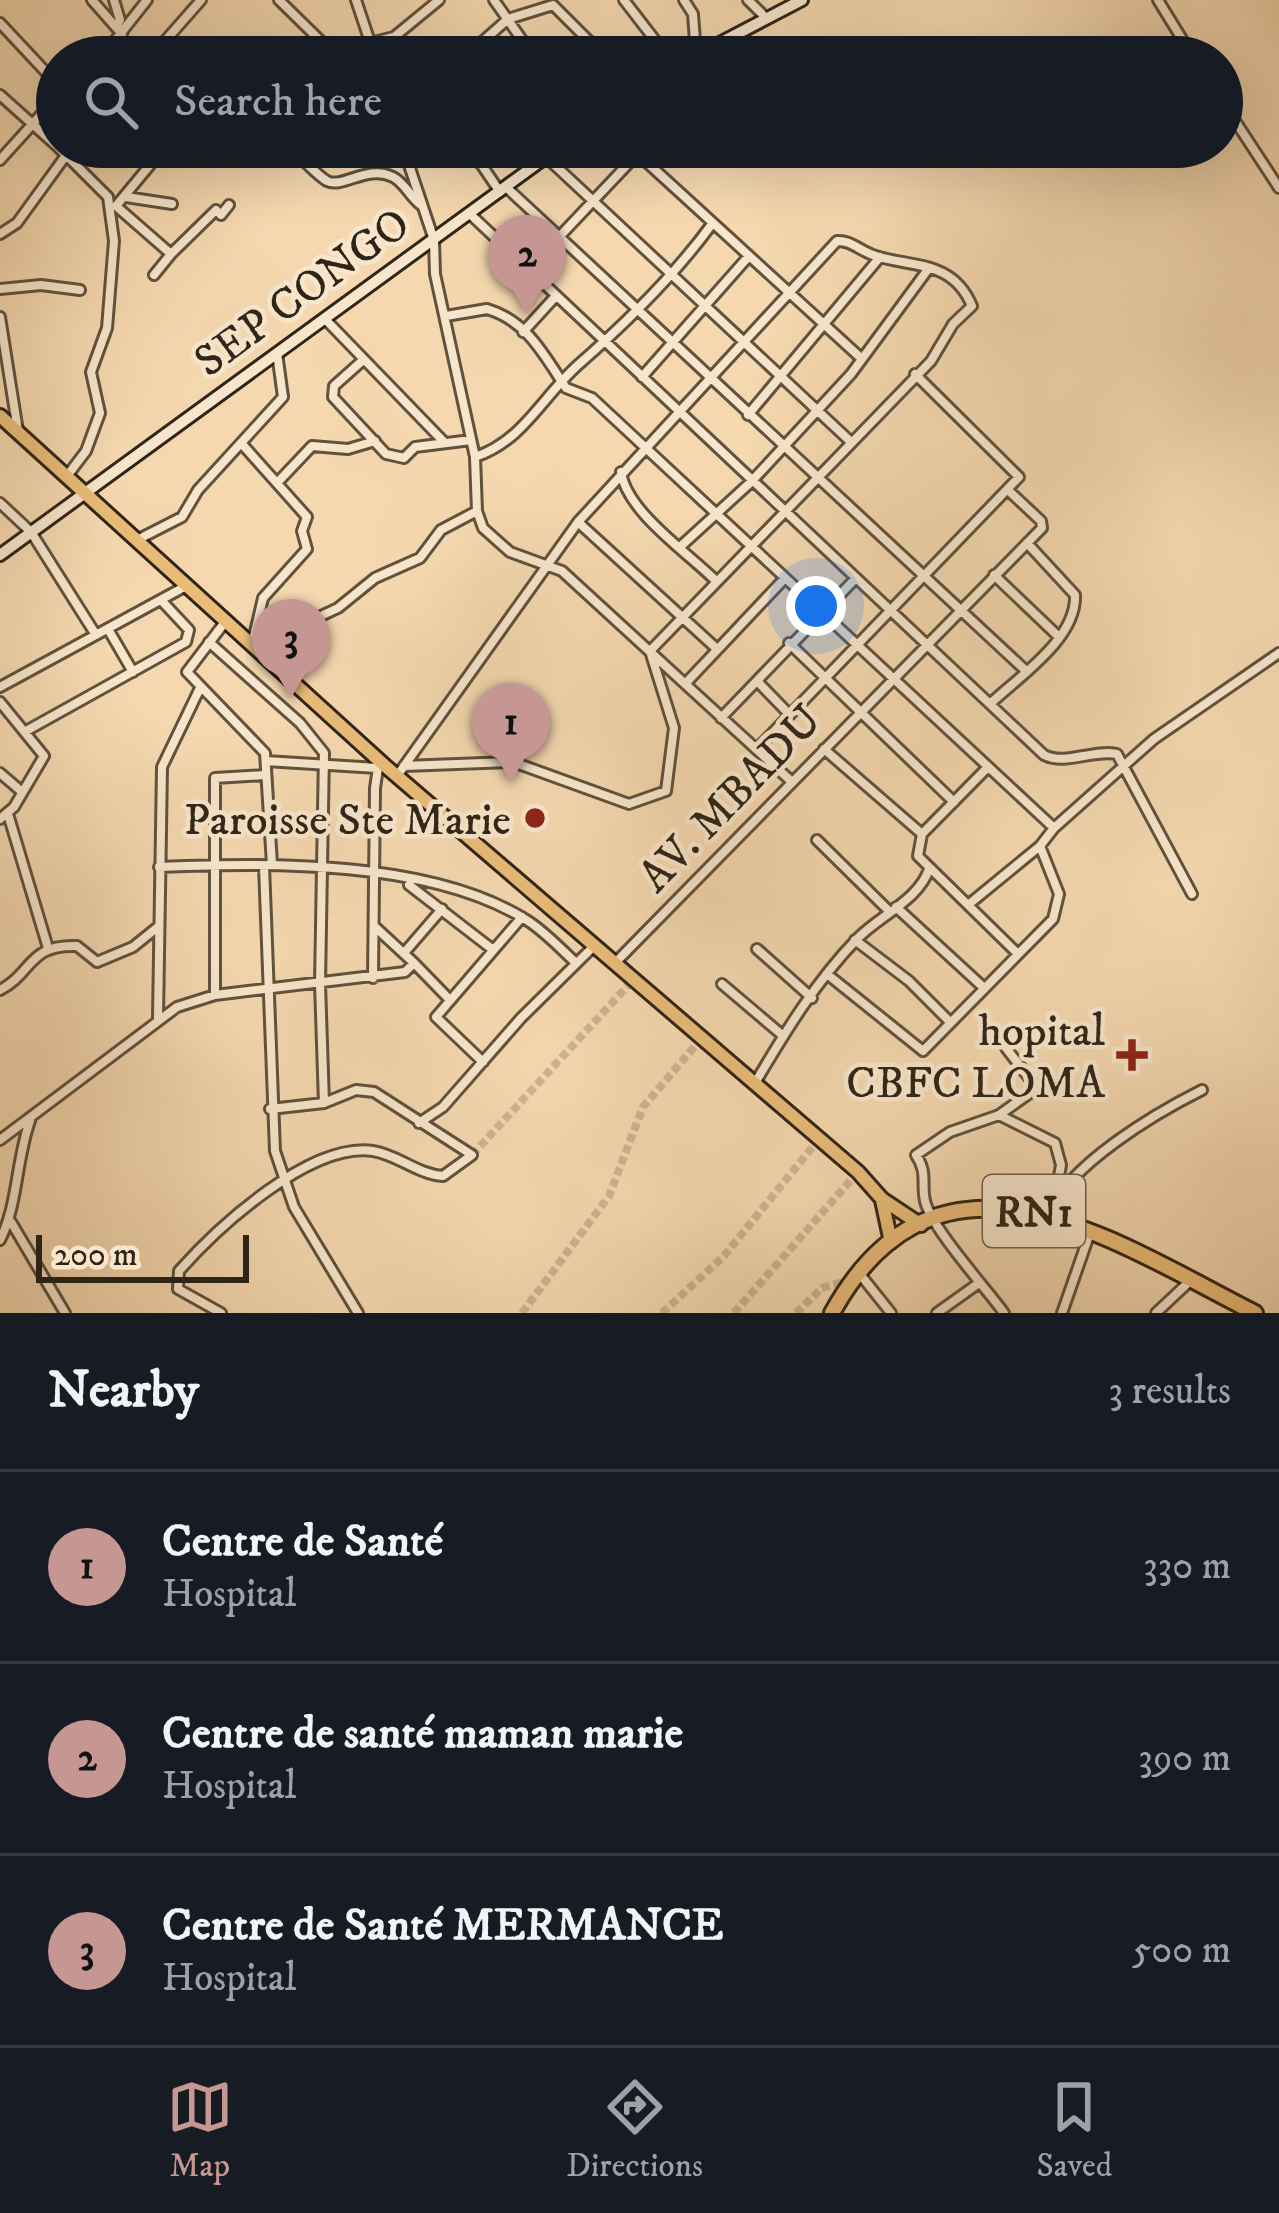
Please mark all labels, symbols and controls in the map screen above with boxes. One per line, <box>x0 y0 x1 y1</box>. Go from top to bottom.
search box <box>36 36 1243 168</box>
icon: search <box>78 69 144 135</box>
text: Search here <box>174 74 382 130</box>
street label: SEP CONGO <box>184 197 421 390</box>
pin: 2 <box>488 215 566 314</box>
your location <box>786 576 846 636</box>
pin: 3 <box>252 599 330 698</box>
pin: 1 <box>472 683 550 782</box>
street label: AV. MBADU <box>628 693 835 905</box>
place label: Paroisse Ste Marie <box>184 793 511 849</box>
marker: Paroisse Ste Marie <box>522 805 548 831</box>
place label: hopital CBFC LOMA <box>846 1004 1105 1112</box>
marker: hopital CBFC LOMA <box>1116 1039 1148 1071</box>
road number: RN1 <box>983 1175 1085 1247</box>
scale bar <box>36 1229 249 1282</box>
text: 200 m <box>54 1235 138 1276</box>
text: Nearby <box>48 1359 199 1423</box>
text: 3 results <box>1108 1367 1231 1416</box>
text: Centre de Santé <box>162 1514 443 1570</box>
text: 1 <box>80 1542 94 1591</box>
text: 330 m <box>1143 1542 1231 1591</box>
text: Hospital <box>162 1570 296 1619</box>
text: Centre de santé maman marie <box>162 1706 683 1762</box>
text: 2 <box>77 1734 97 1783</box>
text: 390 m <box>1138 1734 1231 1783</box>
text: Hospital <box>162 1762 296 1811</box>
text: Centre de Santé MERMANCE <box>162 1898 724 1954</box>
text: 3 <box>80 1926 94 1975</box>
text: 500 m <box>1132 1926 1231 1975</box>
text: Hospital <box>162 1954 296 2003</box>
tab: Map <box>167 2074 233 2187</box>
tab: Directions <box>566 2074 703 2187</box>
tab: Saved <box>1036 2074 1112 2187</box>

